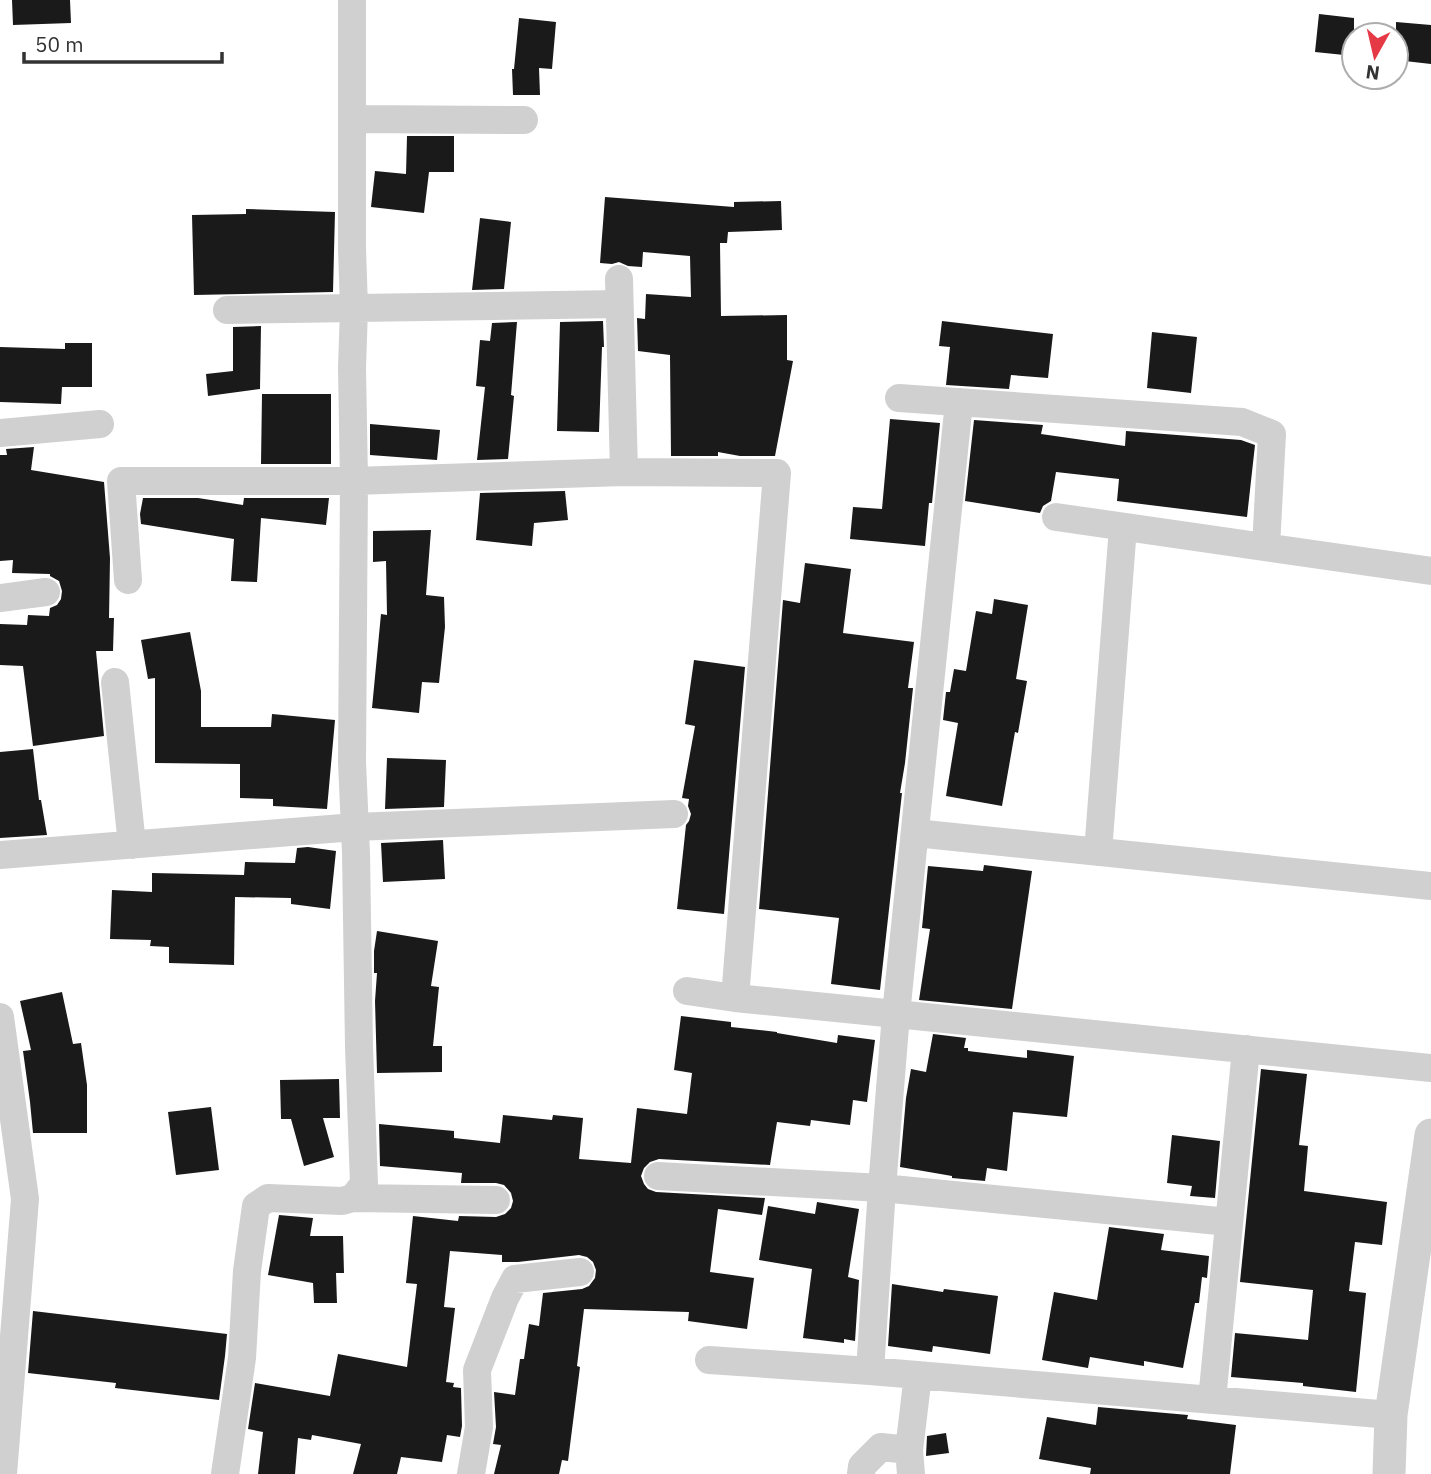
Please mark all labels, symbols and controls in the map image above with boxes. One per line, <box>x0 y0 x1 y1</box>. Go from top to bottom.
scale bar <box>24 21 222 65</box>
north arrow <box>1340 21 1410 91</box>
text: 50 m <box>35 30 84 58</box>
text: N <box>1364 60 1381 86</box>

